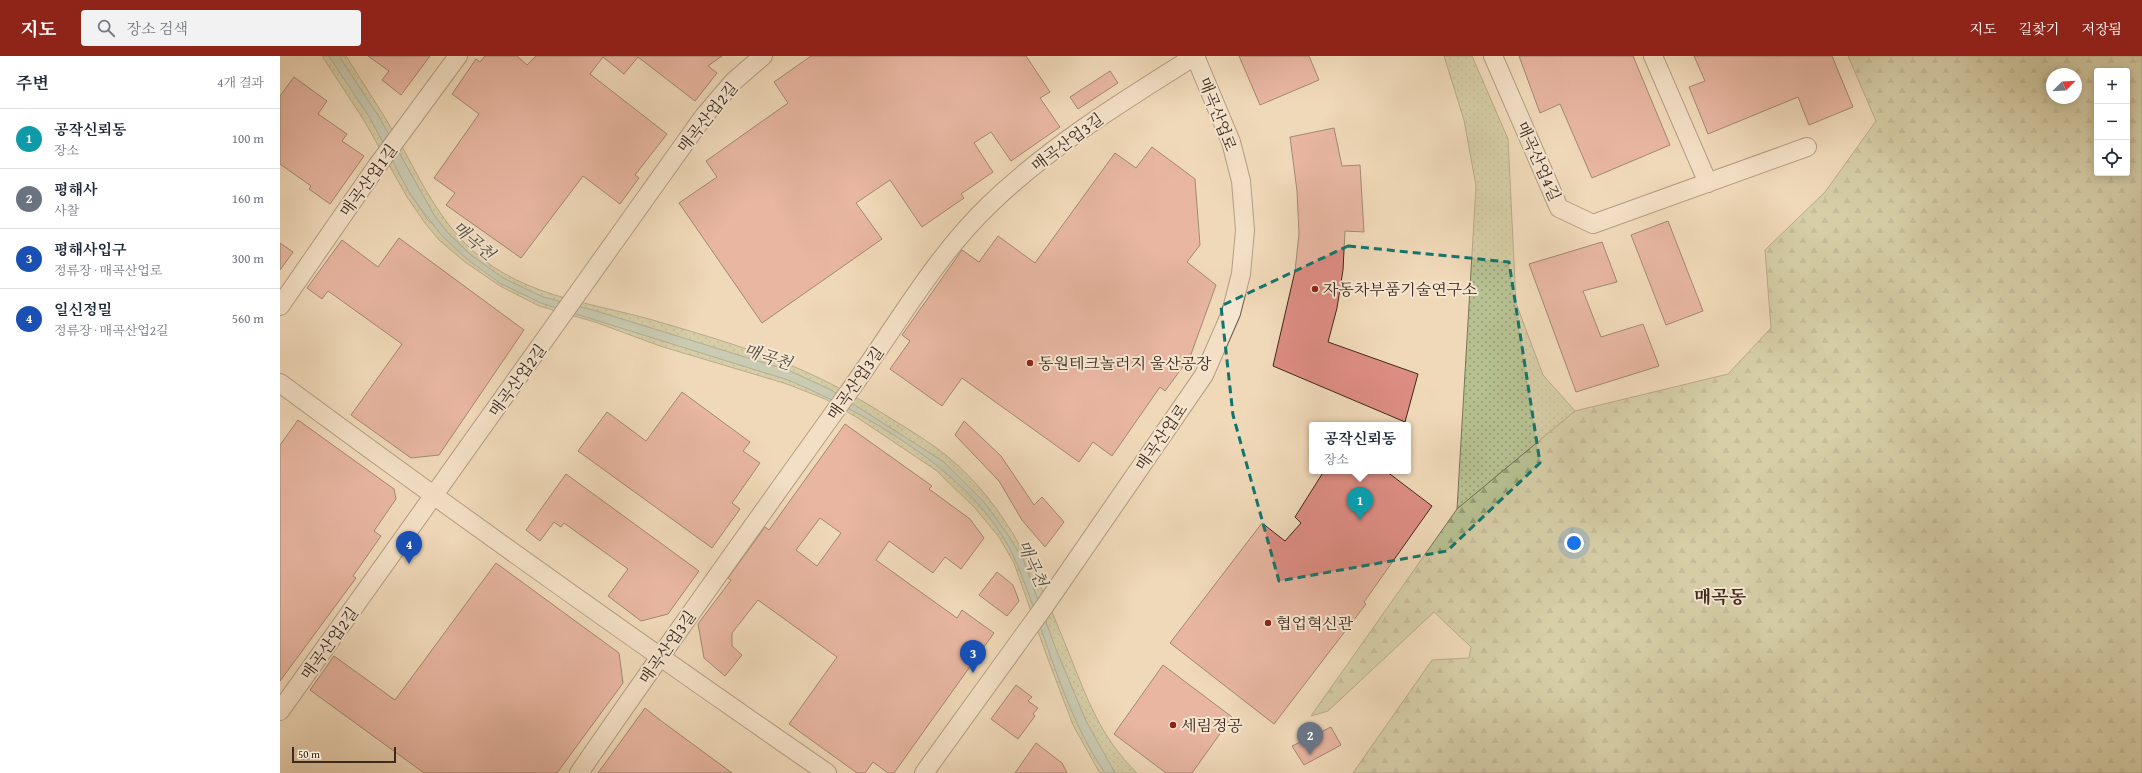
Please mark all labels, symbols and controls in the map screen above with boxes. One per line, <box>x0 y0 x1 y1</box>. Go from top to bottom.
search box <box>81 10 361 46</box>
text: 지도 <box>20 15 57 43</box>
icon: search <box>95 17 117 39</box>
text: 장소 검색 <box>127 18 188 39</box>
text: 지도 <box>1970 19 1997 39</box>
text: 길찾기 <box>2019 19 2059 39</box>
text: 저장됨 <box>2081 19 2122 39</box>
north arrow <box>2046 68 2082 104</box>
map controls <box>2094 68 2130 176</box>
button: + <box>2094 68 2130 104</box>
text: 주변 <box>16 70 49 95</box>
text: 4개 결과 <box>217 73 264 92</box>
street label: 매곡산업로 <box>1193 74 1243 155</box>
street label: 매곡산업2길 <box>671 76 743 158</box>
button: − <box>2094 104 2130 140</box>
street label: 매곡산업3길 <box>1026 107 1108 177</box>
street label: 매곡산업4길 <box>1511 117 1567 205</box>
text: 공작신뢰동 <box>54 119 126 140</box>
text: 1 <box>26 129 32 148</box>
text: 100 m <box>232 129 264 148</box>
street label: 매곡산업1길 <box>333 139 403 221</box>
button: locate <box>2094 140 2130 176</box>
text: 장소 <box>54 141 79 160</box>
text: 평해사 <box>54 179 97 200</box>
text: 2 <box>26 189 32 208</box>
text: 160 m <box>232 189 264 208</box>
text: 사찰 <box>54 201 79 220</box>
water label: 매곡천 <box>447 214 502 267</box>
text: 평해사입구 <box>54 239 126 260</box>
text: 3 <box>26 249 32 268</box>
text: 300 m <box>232 249 264 268</box>
text: 정류장 · 매곡산업로 <box>54 261 162 280</box>
place label: 자동차부품기술연구소 <box>1323 277 1478 301</box>
marker: 자동차부품기술연구소 <box>1310 284 1320 294</box>
text: 일신정밀 <box>54 299 112 320</box>
text: 4 <box>26 309 32 328</box>
text: 560 m <box>232 309 264 328</box>
text: 정류장 · 매곡산업2길 <box>54 321 169 340</box>
water label: 매곡천 <box>741 336 797 376</box>
street label: 매곡산업2길 <box>482 339 552 421</box>
street label: 매곡산업3길 <box>821 341 889 425</box>
place label: 동원테크놀러지 울산공장 <box>1038 351 1212 375</box>
marker: 동원테크놀러지 울산공장 <box>1025 358 1035 368</box>
street label: 매곡산업로 <box>1129 398 1193 476</box>
popup <box>1309 422 1411 474</box>
text: 공작신뢰동 <box>1324 428 1396 449</box>
text: 장소 <box>1324 450 1349 469</box>
pin: 1 <box>1347 487 1373 520</box>
pin: 4 <box>396 531 422 564</box>
your location <box>1564 533 1584 553</box>
water label: 매곡천 <box>1012 535 1055 592</box>
district label: 매곡동 <box>1694 583 1747 610</box>
street label: 매곡산업2길 <box>294 602 364 684</box>
street label: 매곡산업3길 <box>633 605 701 689</box>
place label: 협업혁신관 <box>1276 611 1354 635</box>
marker: 협업혁신관 <box>1263 618 1273 628</box>
pin: 3 <box>960 640 986 673</box>
place label: 세림정공 <box>1181 713 1243 737</box>
marker: 세림정공 <box>1168 720 1178 730</box>
pin: 2 <box>1297 722 1323 755</box>
scale bar <box>292 745 396 764</box>
text: 50 m <box>298 746 320 762</box>

